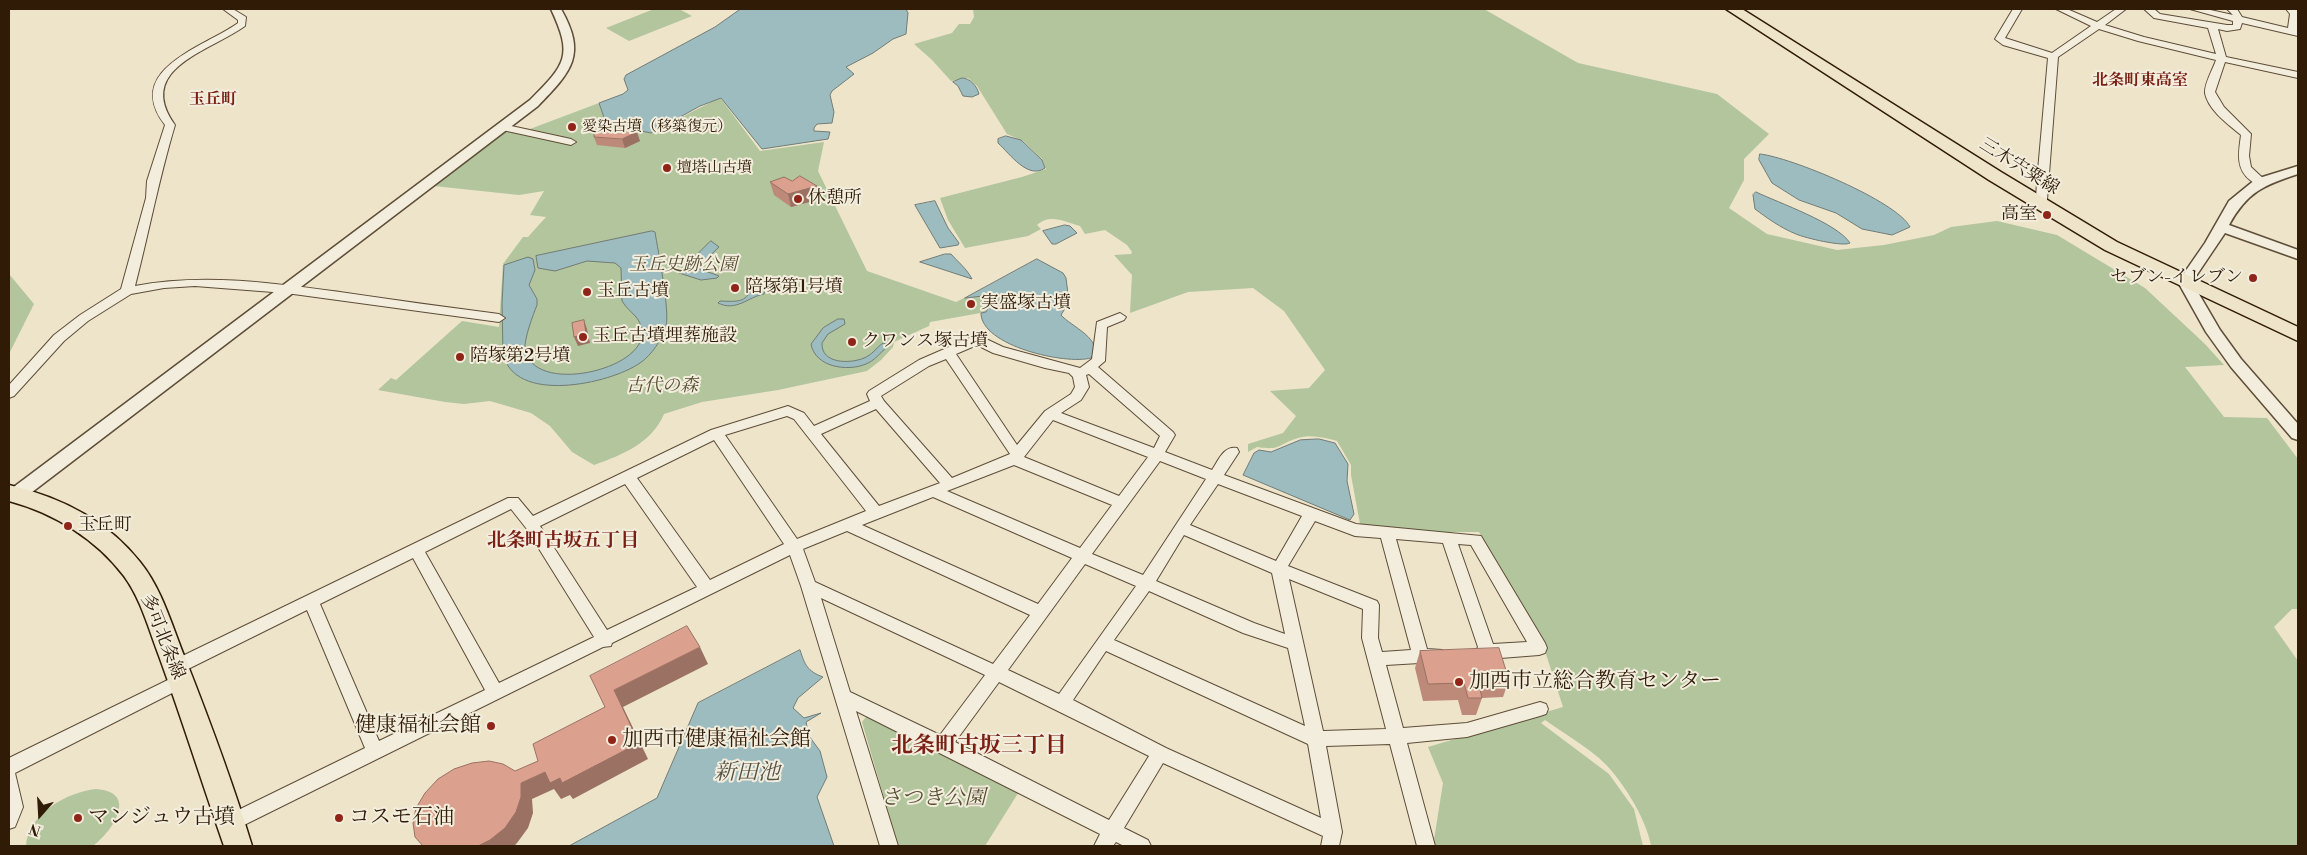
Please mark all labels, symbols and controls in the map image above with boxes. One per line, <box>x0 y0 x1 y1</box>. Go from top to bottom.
district label: 北条町東高室 <box>2092 71 2188 91</box>
district label: 玉丘町 <box>189 90 237 110</box>
place label: 愛染古墳（移築復元） <box>582 118 732 136</box>
marker: 愛染古墳（移築復元） <box>566 121 578 133</box>
street label: 三木宍粟線 <box>1975 134 2063 200</box>
place label: 壇塔山古墳 <box>677 159 752 177</box>
marker: 壇塔山古墳 <box>661 162 673 174</box>
place label: 休憩所 <box>808 188 862 210</box>
marker: 休憩所 <box>792 193 804 205</box>
place label: 高室 <box>2001 204 2037 226</box>
marker: 高室 <box>2041 209 2053 221</box>
park label: 玉丘史跡公園 <box>629 255 737 277</box>
place label: セブン-イレブン <box>2110 267 2243 289</box>
marker: セブン-イレブン <box>2247 272 2259 284</box>
place label: 陪塚第1号墳 <box>745 277 843 299</box>
place label: 玉丘古墳 <box>597 281 669 303</box>
marker: 陪塚第1号墳 <box>729 282 741 294</box>
marker: 玉丘古墳 <box>581 286 593 298</box>
place label: 実盛塚古墳 <box>981 293 1071 315</box>
marker: 実盛塚古墳 <box>965 298 977 310</box>
place label: 玉丘古墳埋葬施設 <box>593 326 737 348</box>
marker: 玉丘古墳埋葬施設 <box>577 331 589 343</box>
place label: クワンス塚古墳 <box>862 331 988 353</box>
marker: クワンス塚古墳 <box>846 336 858 348</box>
place label: 陪塚第2号墳 <box>470 346 570 368</box>
marker: 陪塚第2号墳 <box>454 351 466 363</box>
park label: 古代の森 <box>626 376 698 398</box>
place label: 玉丘町 <box>78 515 132 537</box>
marker: 玉丘町 <box>62 520 74 532</box>
district label: 北条町古坂五丁目 <box>487 530 639 552</box>
street label: 多可北条線 <box>135 591 189 683</box>
place label: 加西市立総合教育センター <box>1469 669 1721 695</box>
marker: 加西市立総合教育センター <box>1453 676 1465 688</box>
place label: 健康福祉会館 <box>355 713 481 739</box>
marker: 健康福祉会館 <box>485 720 497 732</box>
place label: 加西市健康福祉会館 <box>622 727 811 753</box>
marker: 加西市健康福祉会館 <box>606 734 618 746</box>
district label: 北条町古坂三丁目 <box>891 734 1067 760</box>
water label: 新田池 <box>714 761 780 787</box>
park label: さつき公園 <box>881 786 985 812</box>
north arrow <box>15 790 65 840</box>
place label: マンジュウ古墳 <box>88 805 235 831</box>
place label: コスモ石油 <box>349 805 454 831</box>
marker: マンジュウ古墳 <box>72 812 84 824</box>
marker: コスモ石油 <box>333 812 345 824</box>
text: N <box>27 819 43 839</box>

